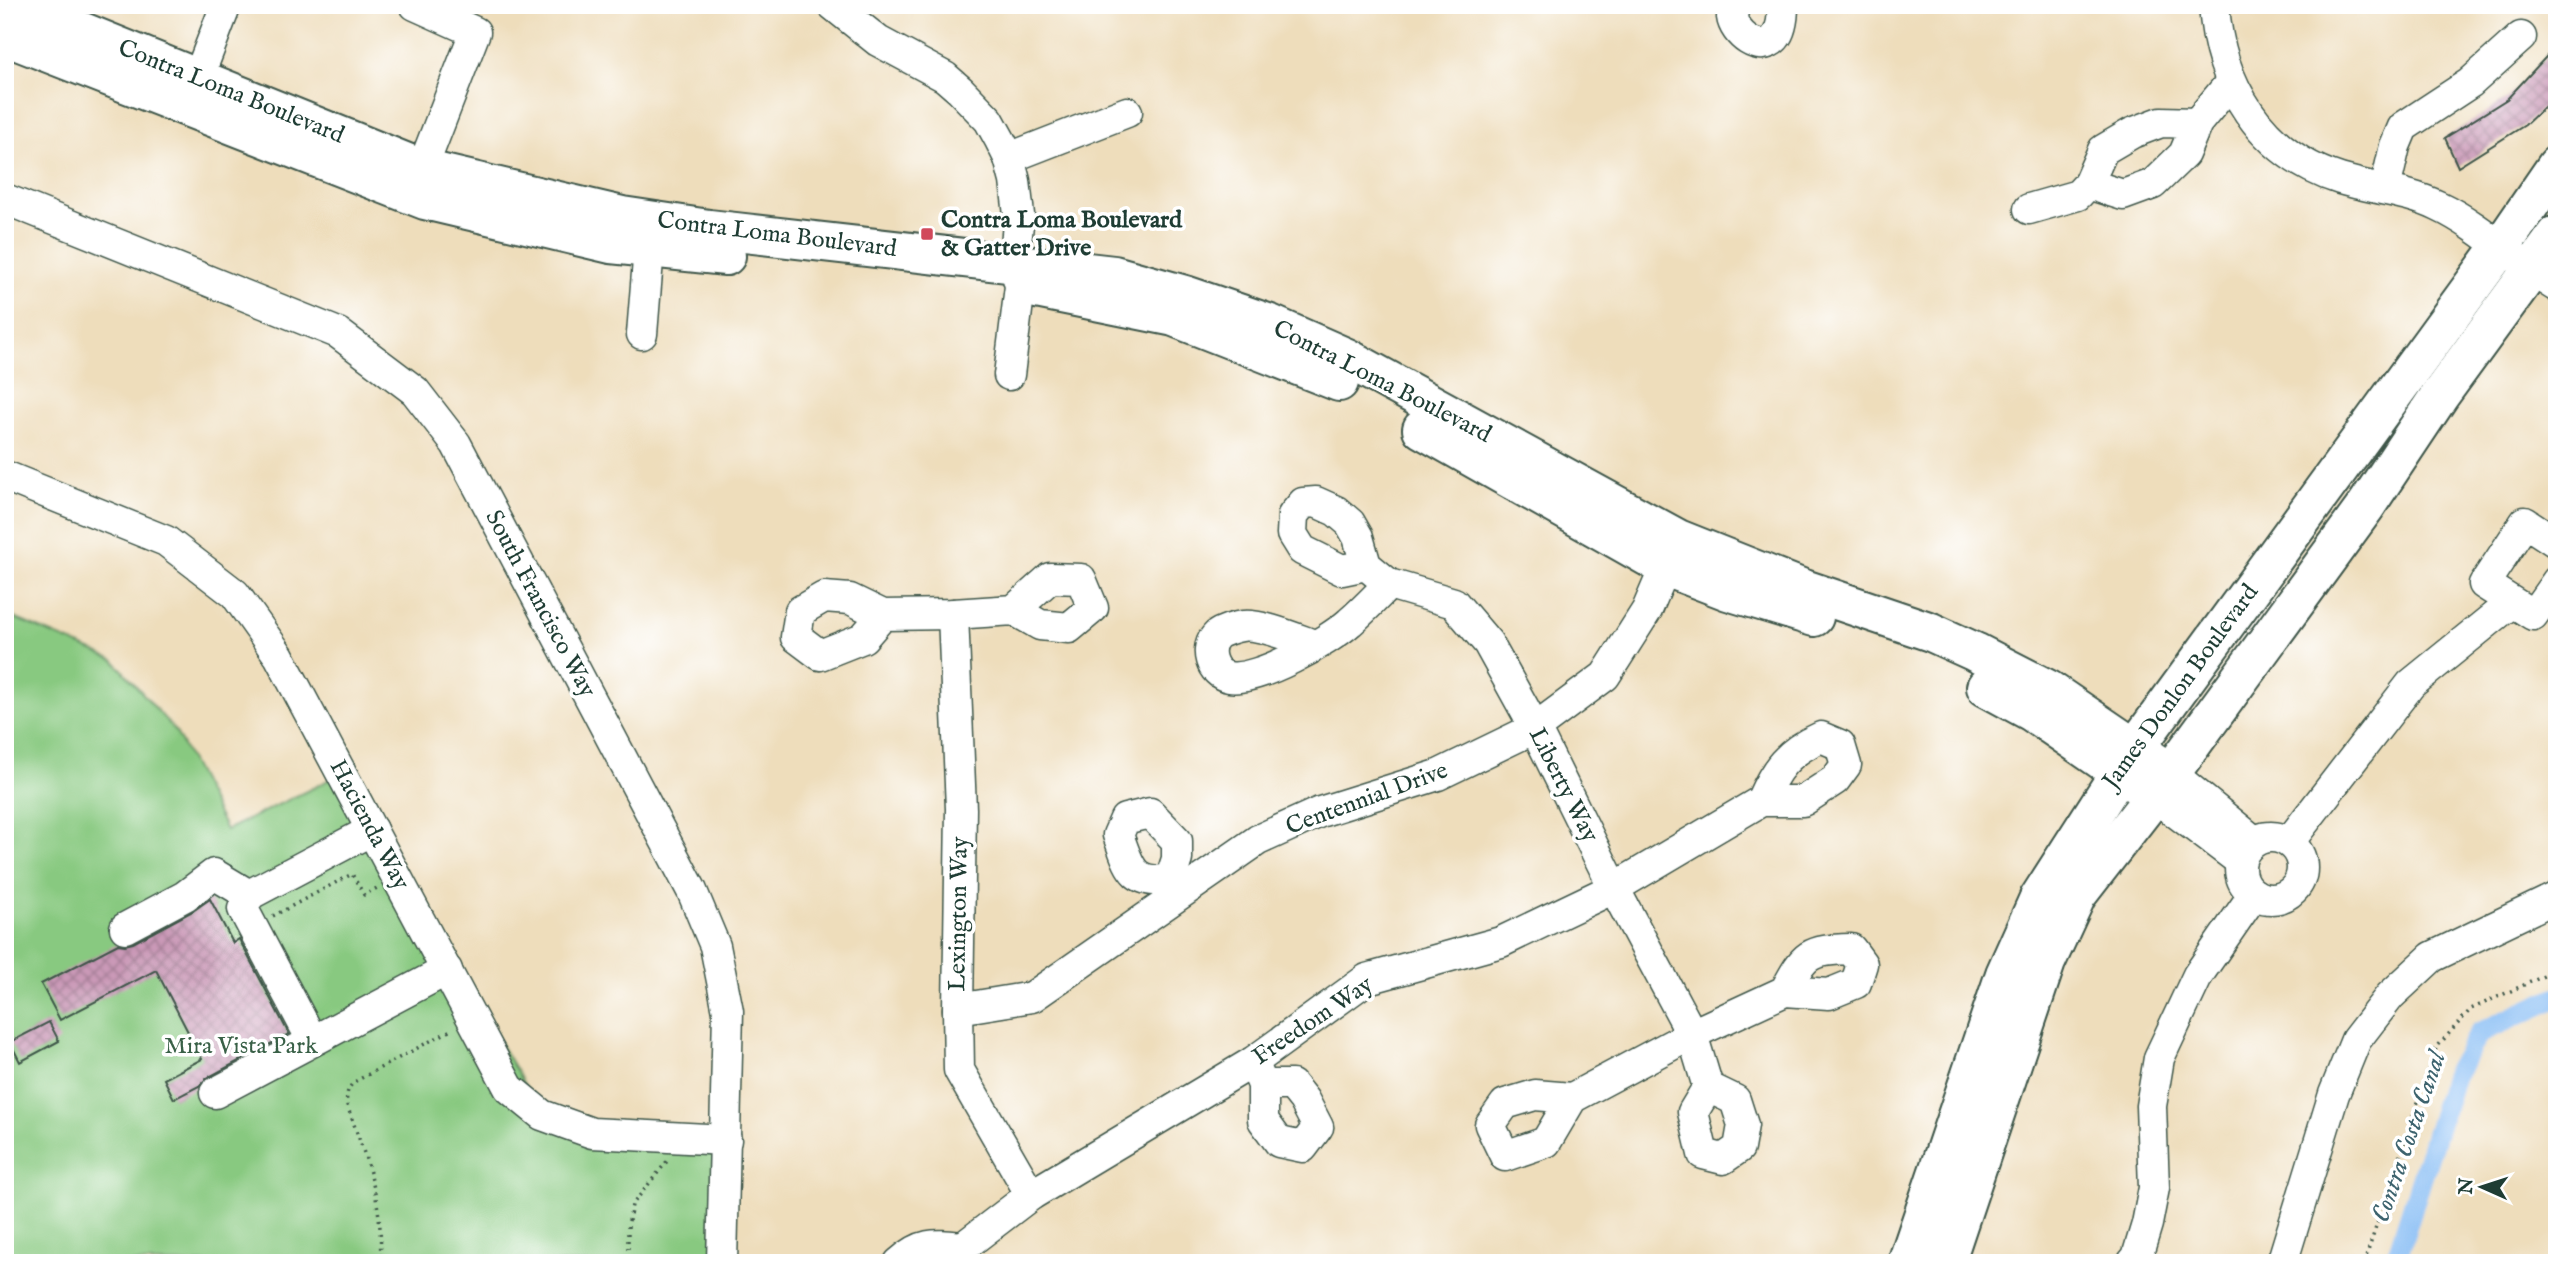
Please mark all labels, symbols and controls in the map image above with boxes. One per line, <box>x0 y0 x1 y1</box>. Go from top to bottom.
street label: Contra Loma Boulevard <box>113 32 349 152</box>
street label: Contra Loma Boulevard <box>656 205 899 265</box>
place label: Contra Loma Boulevard & Gatter Drive <box>941 205 1183 264</box>
marker: Contra Loma Boulevard & Gatter Drive <box>919 226 935 242</box>
street label: Contra Loma Boulevard <box>1268 313 1497 451</box>
street label: South Francisco Way <box>478 505 603 703</box>
street label: James Donlon Boulevard <box>2094 578 2266 798</box>
street label: Liberty Way <box>1521 722 1605 848</box>
street label: Hacienda Way <box>322 755 416 896</box>
street label: Centennial Drive <box>1282 755 1452 843</box>
street label: Lexington Way <box>942 836 976 992</box>
street label: Freedom Way <box>1247 969 1379 1073</box>
park label: Mira Vista Park <box>164 1031 318 1062</box>
water label: Contra Costa Canal <box>2364 1045 2454 1227</box>
north arrow <box>2446 1152 2516 1222</box>
text: N <box>2455 1177 2479 1196</box>

